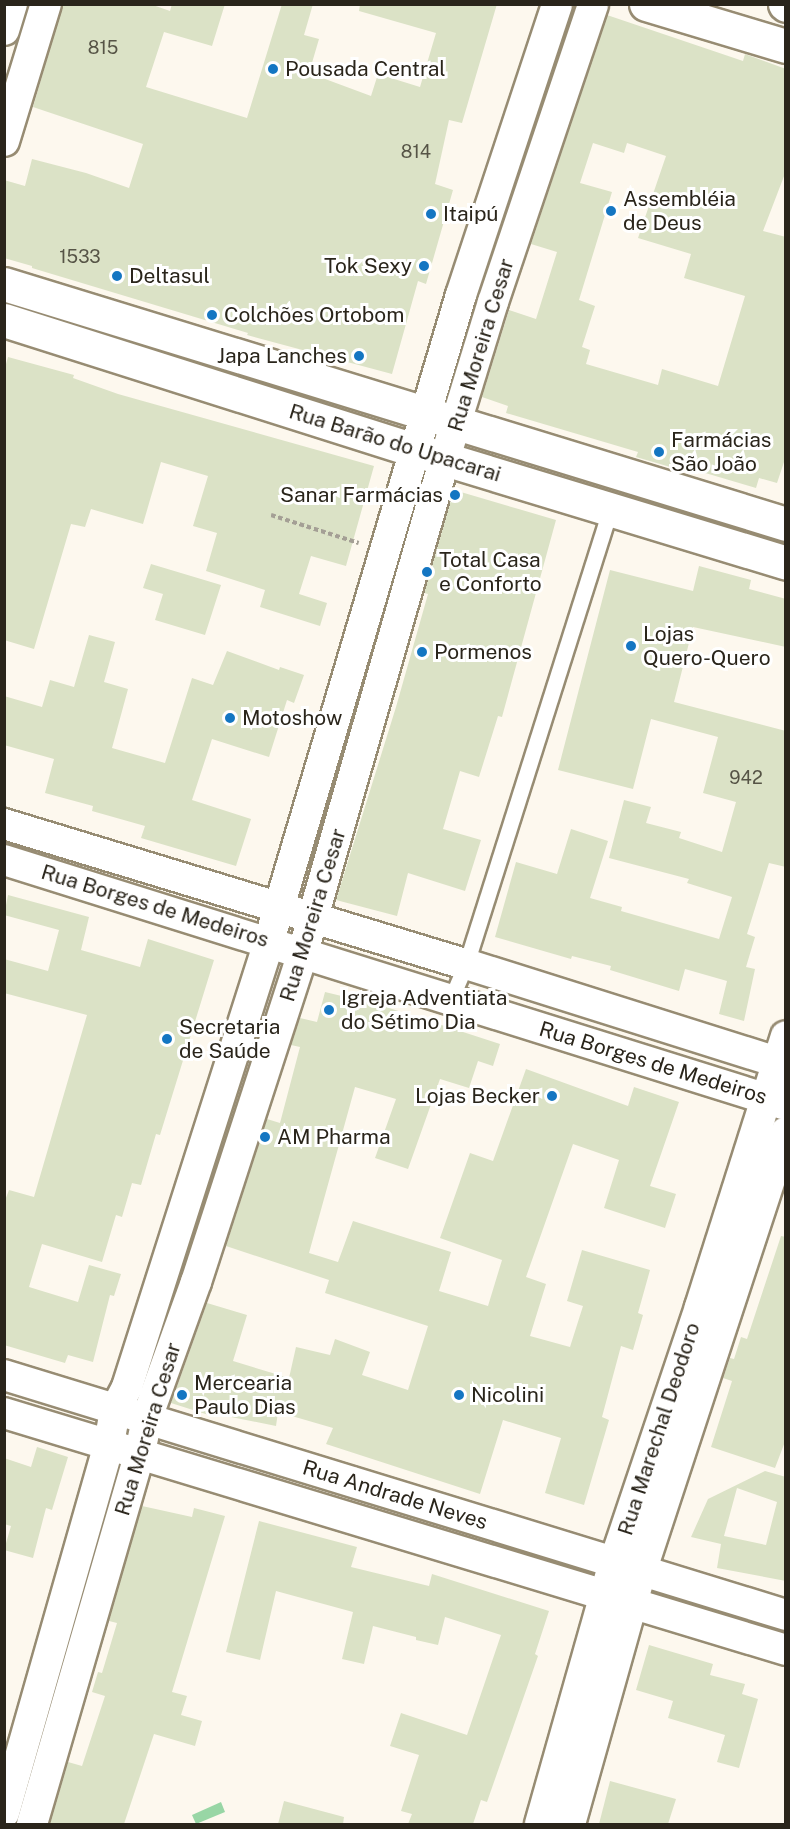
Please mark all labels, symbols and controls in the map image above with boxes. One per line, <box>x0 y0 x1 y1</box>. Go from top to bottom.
house number: 815 <box>88 37 118 59</box>
place label: Pousada Central <box>285 56 446 82</box>
marker: Pousada Central <box>266 62 280 76</box>
house number: 814 <box>401 141 431 163</box>
place label: Assembléia de Deus <box>623 186 736 236</box>
place label: Itaipú <box>443 201 499 227</box>
marker: Assembléia de Deus <box>604 204 618 218</box>
marker: Itaipú <box>424 207 438 221</box>
house number: 1533 <box>59 246 101 268</box>
place label: Tok Sexy <box>324 253 412 279</box>
street label: Rua Moreira Cesar <box>443 255 519 435</box>
marker: Tok Sexy <box>417 259 431 273</box>
place label: Deltasul <box>129 263 210 289</box>
marker: Deltasul <box>110 269 124 283</box>
place label: Colchões Ortobom <box>224 302 404 328</box>
marker: Colchões Ortobom <box>205 308 219 322</box>
place label: Japa Lanches <box>217 343 347 369</box>
marker: Japa Lanches <box>352 349 366 363</box>
street label: Rua Barão do Upacarai <box>286 399 504 487</box>
place label: Farmácias São João <box>671 427 771 477</box>
marker: Farmácias São João <box>652 445 666 459</box>
place label: Sanar Farmácias <box>280 482 443 508</box>
marker: Sanar Farmácias <box>448 488 462 502</box>
place label: Total Casa e Conforto <box>439 547 542 597</box>
marker: Total Casa e Conforto <box>420 565 434 579</box>
place label: Lojas Quero-Quero <box>643 621 771 671</box>
place label: Pormenos <box>434 639 532 665</box>
marker: Lojas Quero-Quero <box>624 639 638 653</box>
marker: Pormenos <box>415 645 429 659</box>
place label: Motoshow <box>242 705 342 731</box>
marker: Motoshow <box>223 711 237 725</box>
house number: 942 <box>729 767 763 789</box>
street label: Rua Moreira Cesar <box>275 825 351 1005</box>
street label: Rua Borges de Medeiros <box>38 859 272 953</box>
place label: Igreja Adventiata do Sétimo Dia <box>341 985 507 1035</box>
marker: Igreja Adventiata do Sétimo Dia <box>322 1003 336 1017</box>
place label: Secretaria de Saúde <box>179 1014 280 1064</box>
street label: Rua Borges de Medeiros <box>536 1016 770 1110</box>
marker: Secretaria de Saúde <box>160 1032 174 1046</box>
place label: Lojas Becker <box>415 1083 540 1109</box>
marker: Lojas Becker <box>545 1089 559 1103</box>
place label: AM Pharma <box>277 1124 391 1150</box>
marker: AM Pharma <box>258 1130 272 1144</box>
street label: Rua Marechal Deodoro <box>613 1319 705 1539</box>
street label: Rua Moreira Cesar <box>110 1339 186 1519</box>
place label: Mercearia Paulo Dias <box>194 1370 296 1420</box>
place label: Nicolini <box>471 1382 544 1408</box>
marker: Mercearia Paulo Dias <box>175 1388 189 1402</box>
marker: Nicolini <box>452 1388 466 1402</box>
street label: Rua Andrade Neves <box>300 1455 490 1535</box>

